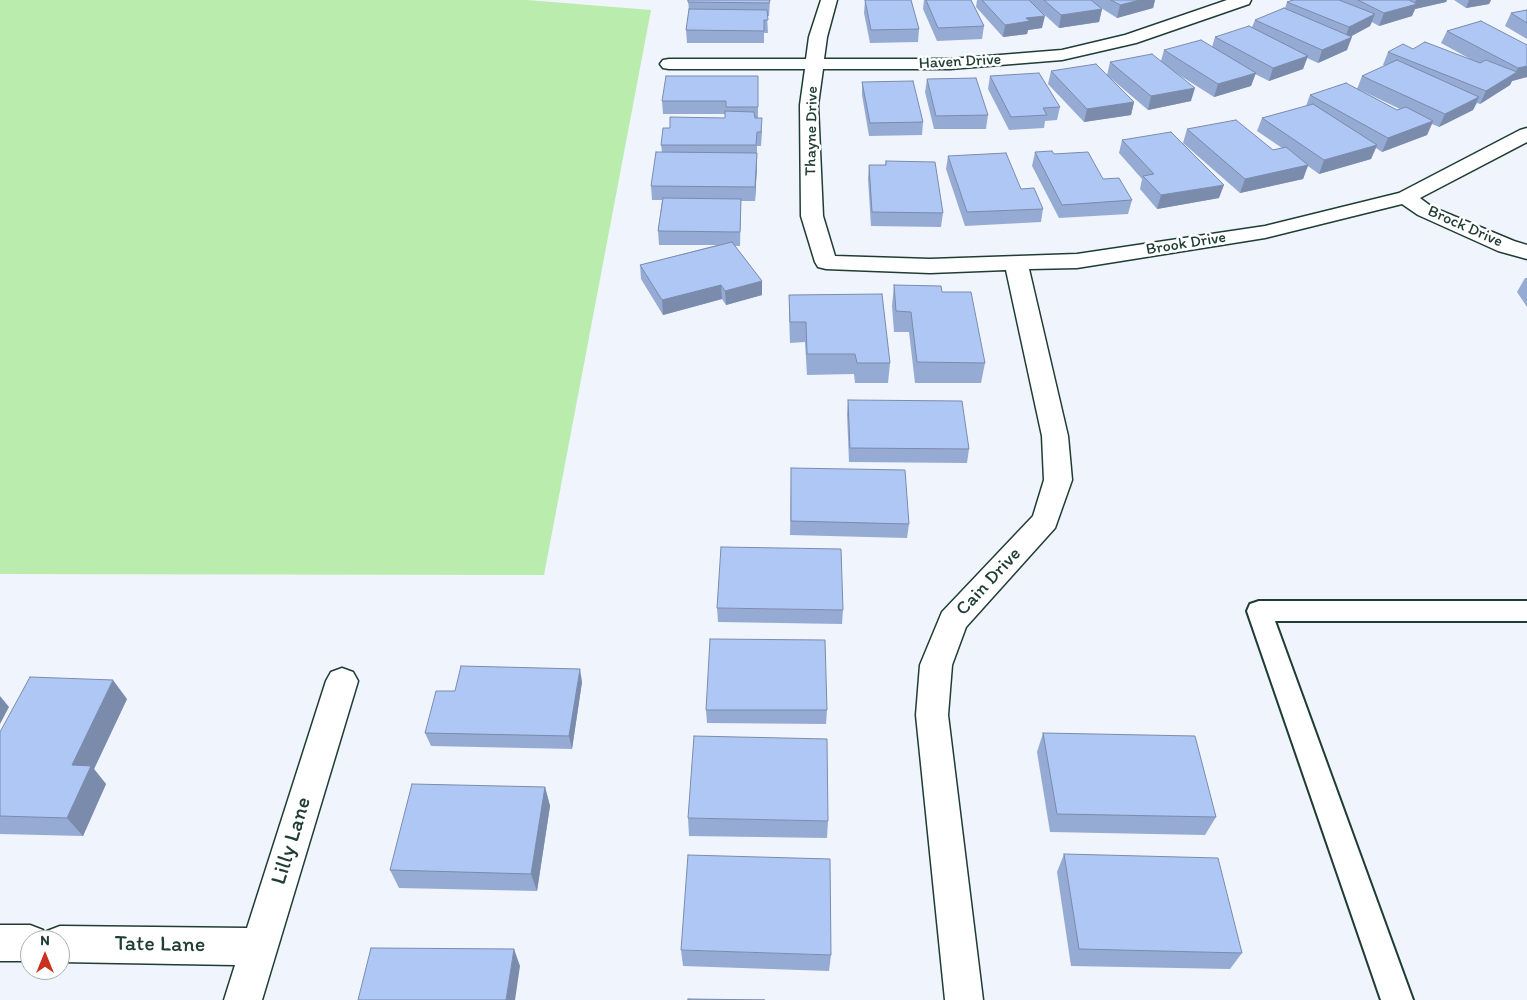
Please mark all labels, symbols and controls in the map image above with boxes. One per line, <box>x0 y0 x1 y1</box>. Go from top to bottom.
street label: Haven Drive <box>918 50 1002 74</box>
street label: Thayne Drive <box>802 86 822 176</box>
street label: Brock Drive <box>1425 202 1505 252</box>
street label: Brook Drive <box>1145 228 1227 260</box>
street label: Cain Drive <box>952 543 1026 621</box>
street label: Lilly Lane <box>266 794 318 888</box>
north arrow <box>20 930 70 980</box>
street label: Tate Lane <box>114 931 206 959</box>
text: N <box>40 932 50 949</box>

